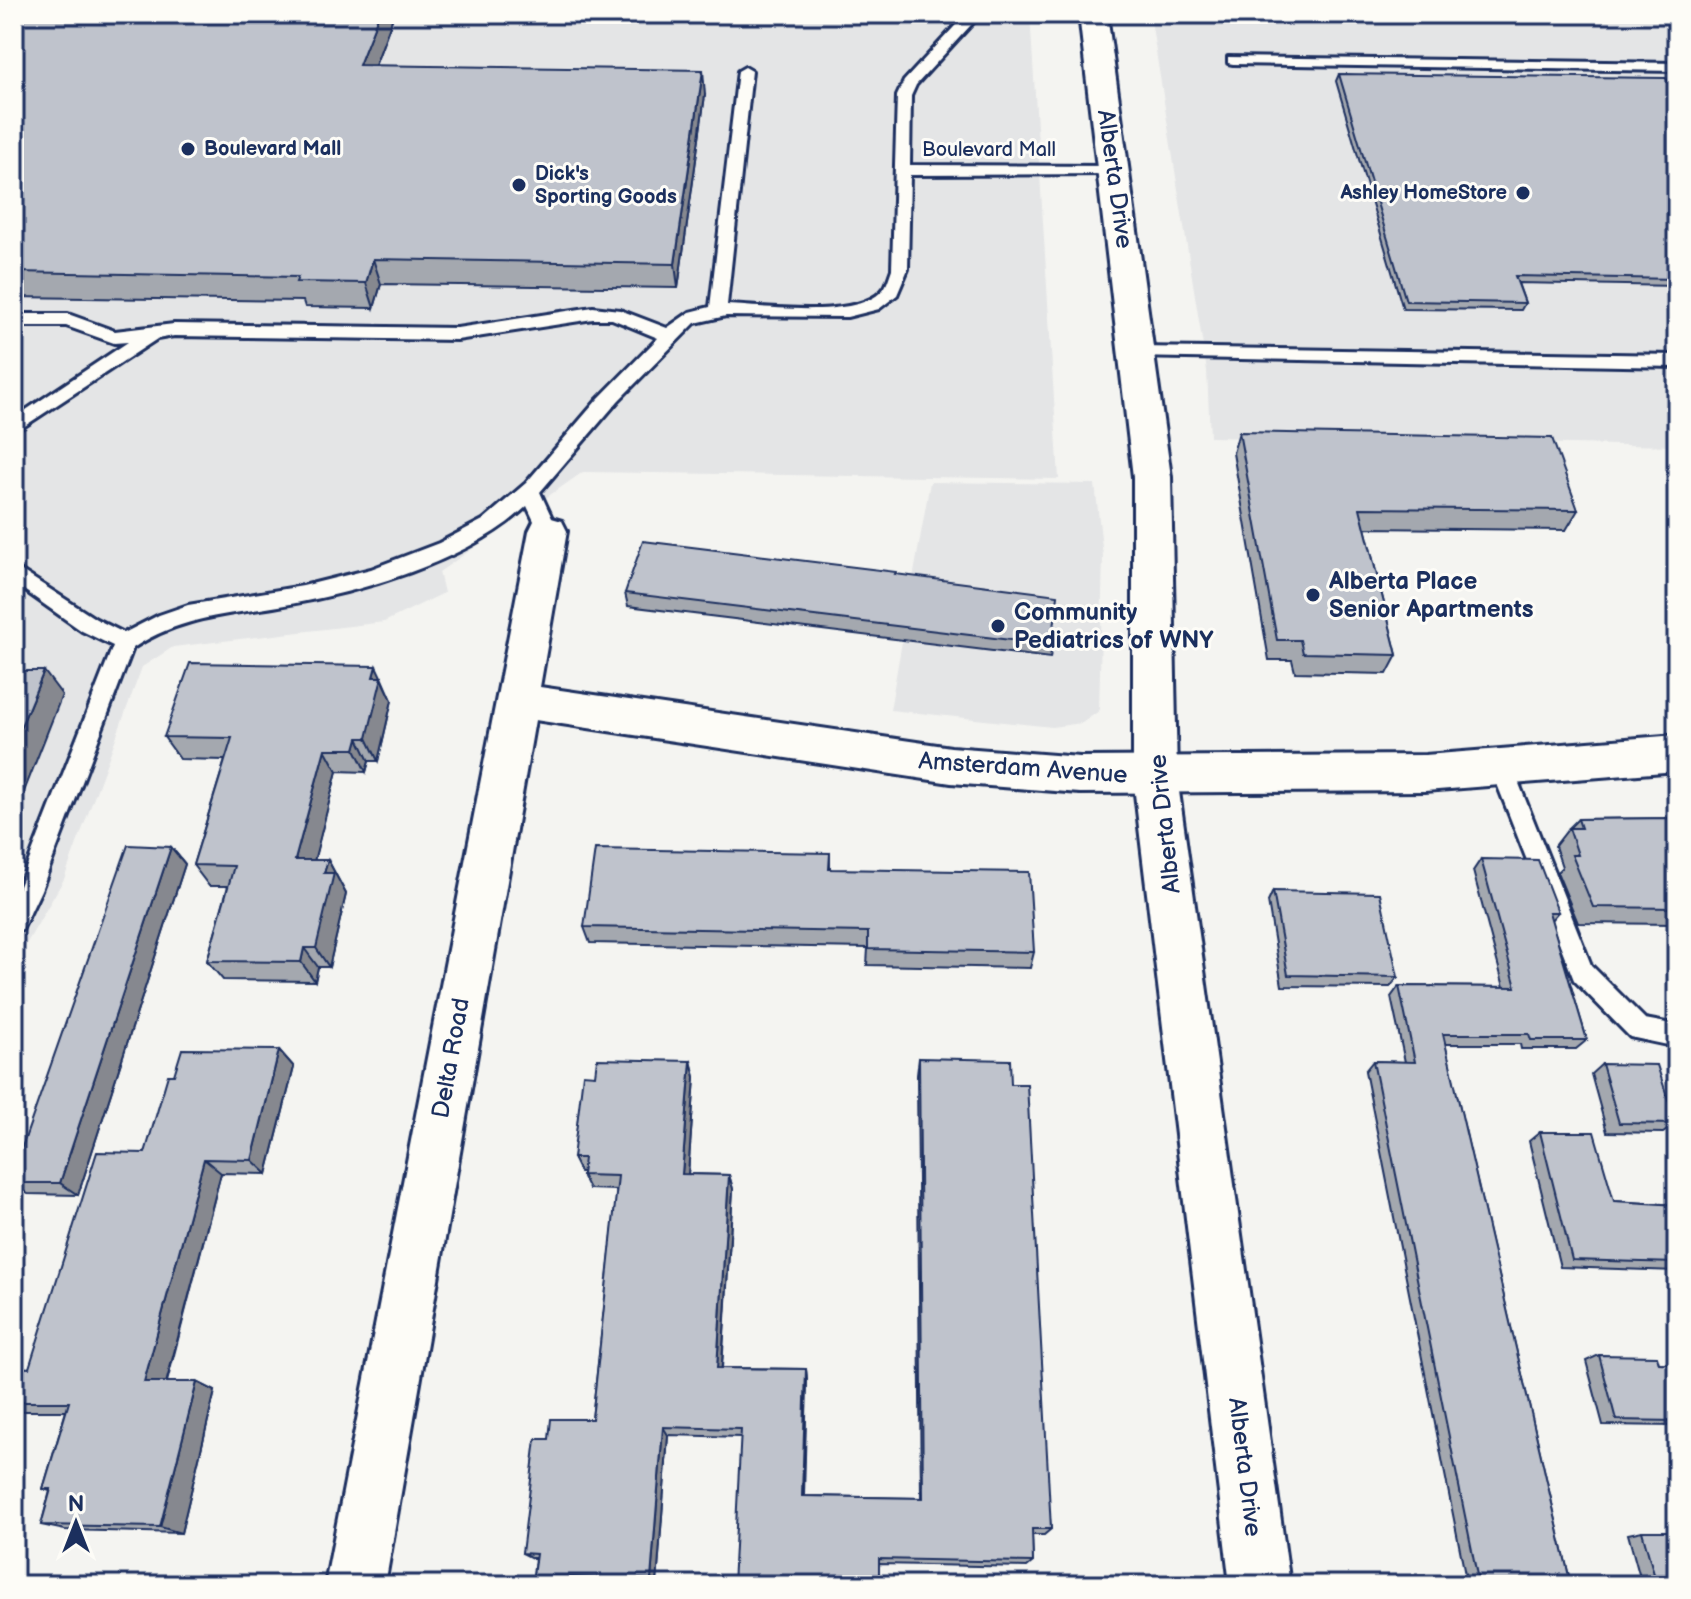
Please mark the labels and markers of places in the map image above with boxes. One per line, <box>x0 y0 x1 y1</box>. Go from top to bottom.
place label: Boulevard Mall <box>204 137 341 161</box>
marker: Boulevard Mall <box>179 140 197 158</box>
place label: Dick's Sporting Goods <box>535 162 677 209</box>
marker: Dick's Sporting Goods <box>510 176 528 194</box>
place label: Ashley HomeStore <box>1340 181 1507 205</box>
marker: Ashley HomeStore <box>1514 184 1532 202</box>
place label: Alberta Place Senior Apartments <box>1328 567 1534 624</box>
marker: Alberta Place Senior Apartments <box>1304 586 1322 604</box>
place label: Community Pediatrics of WNY <box>1014 598 1214 655</box>
marker: Community Pediatrics of WNY <box>989 617 1007 635</box>

